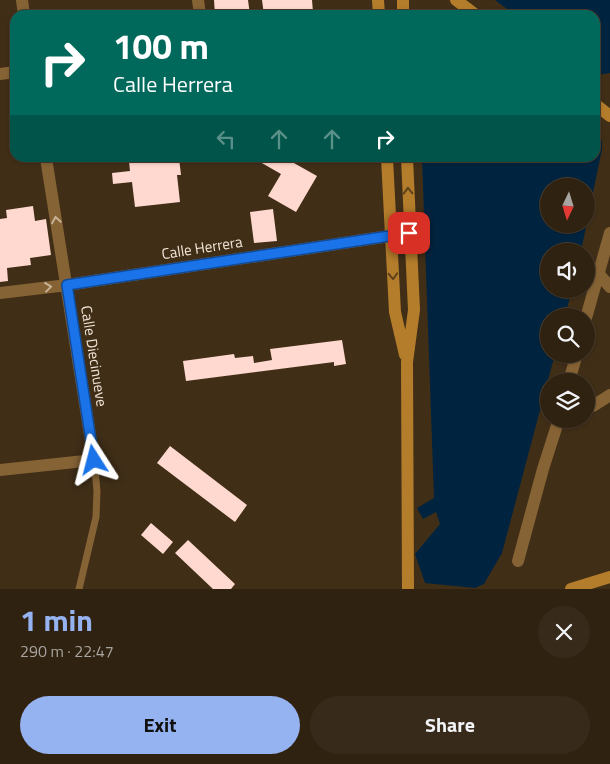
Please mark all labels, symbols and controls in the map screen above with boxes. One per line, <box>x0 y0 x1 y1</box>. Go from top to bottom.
text: 100 m <box>113 19 209 73</box>
icon: right <box>30 30 95 95</box>
text: Calle Herrera <box>113 67 233 101</box>
icon: left <box>212 125 240 153</box>
icon: ahead <box>265 125 293 153</box>
icon: ahead <box>318 125 346 153</box>
icon: right <box>371 125 399 153</box>
north arrow <box>540 178 595 232</box>
map controls <box>540 178 595 428</box>
one-way arrow <box>403 187 413 195</box>
pin <box>388 212 430 254</box>
one-way arrow <box>52 215 62 224</box>
icon: arrive <box>395 219 423 247</box>
street label: Calle Herrera <box>160 230 245 265</box>
button: sound <box>540 243 595 298</box>
one-way arrow <box>388 272 399 280</box>
one-way arrow <box>45 282 53 293</box>
street label: Calle Diecinueve <box>75 304 114 408</box>
button: search <box>540 308 595 363</box>
button: layers <box>540 373 595 428</box>
position arrow <box>67 433 119 485</box>
text: 1 min <box>20 597 93 643</box>
button: close <box>538 606 590 658</box>
text: 290 m · 22:47 <box>20 639 114 663</box>
button: Exit <box>20 696 300 754</box>
button: Share <box>310 696 590 754</box>

